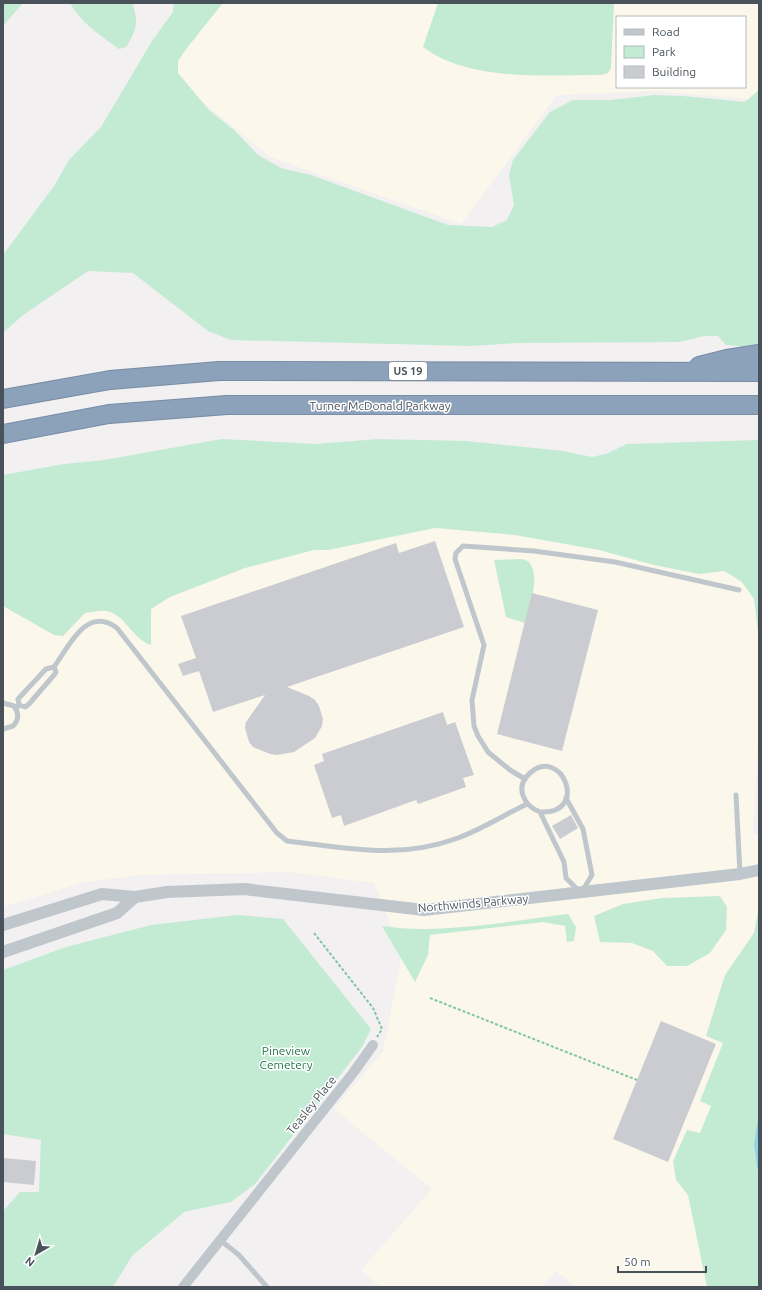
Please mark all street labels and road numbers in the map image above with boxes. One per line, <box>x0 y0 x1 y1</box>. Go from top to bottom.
road number: US 19 <box>389 362 427 380</box>
street label: Turner McDonald Parkway <box>309 399 451 412</box>
street label: Northwinds Parkway <box>417 892 529 914</box>
street label: Teasley Place <box>284 1073 338 1137</box>

